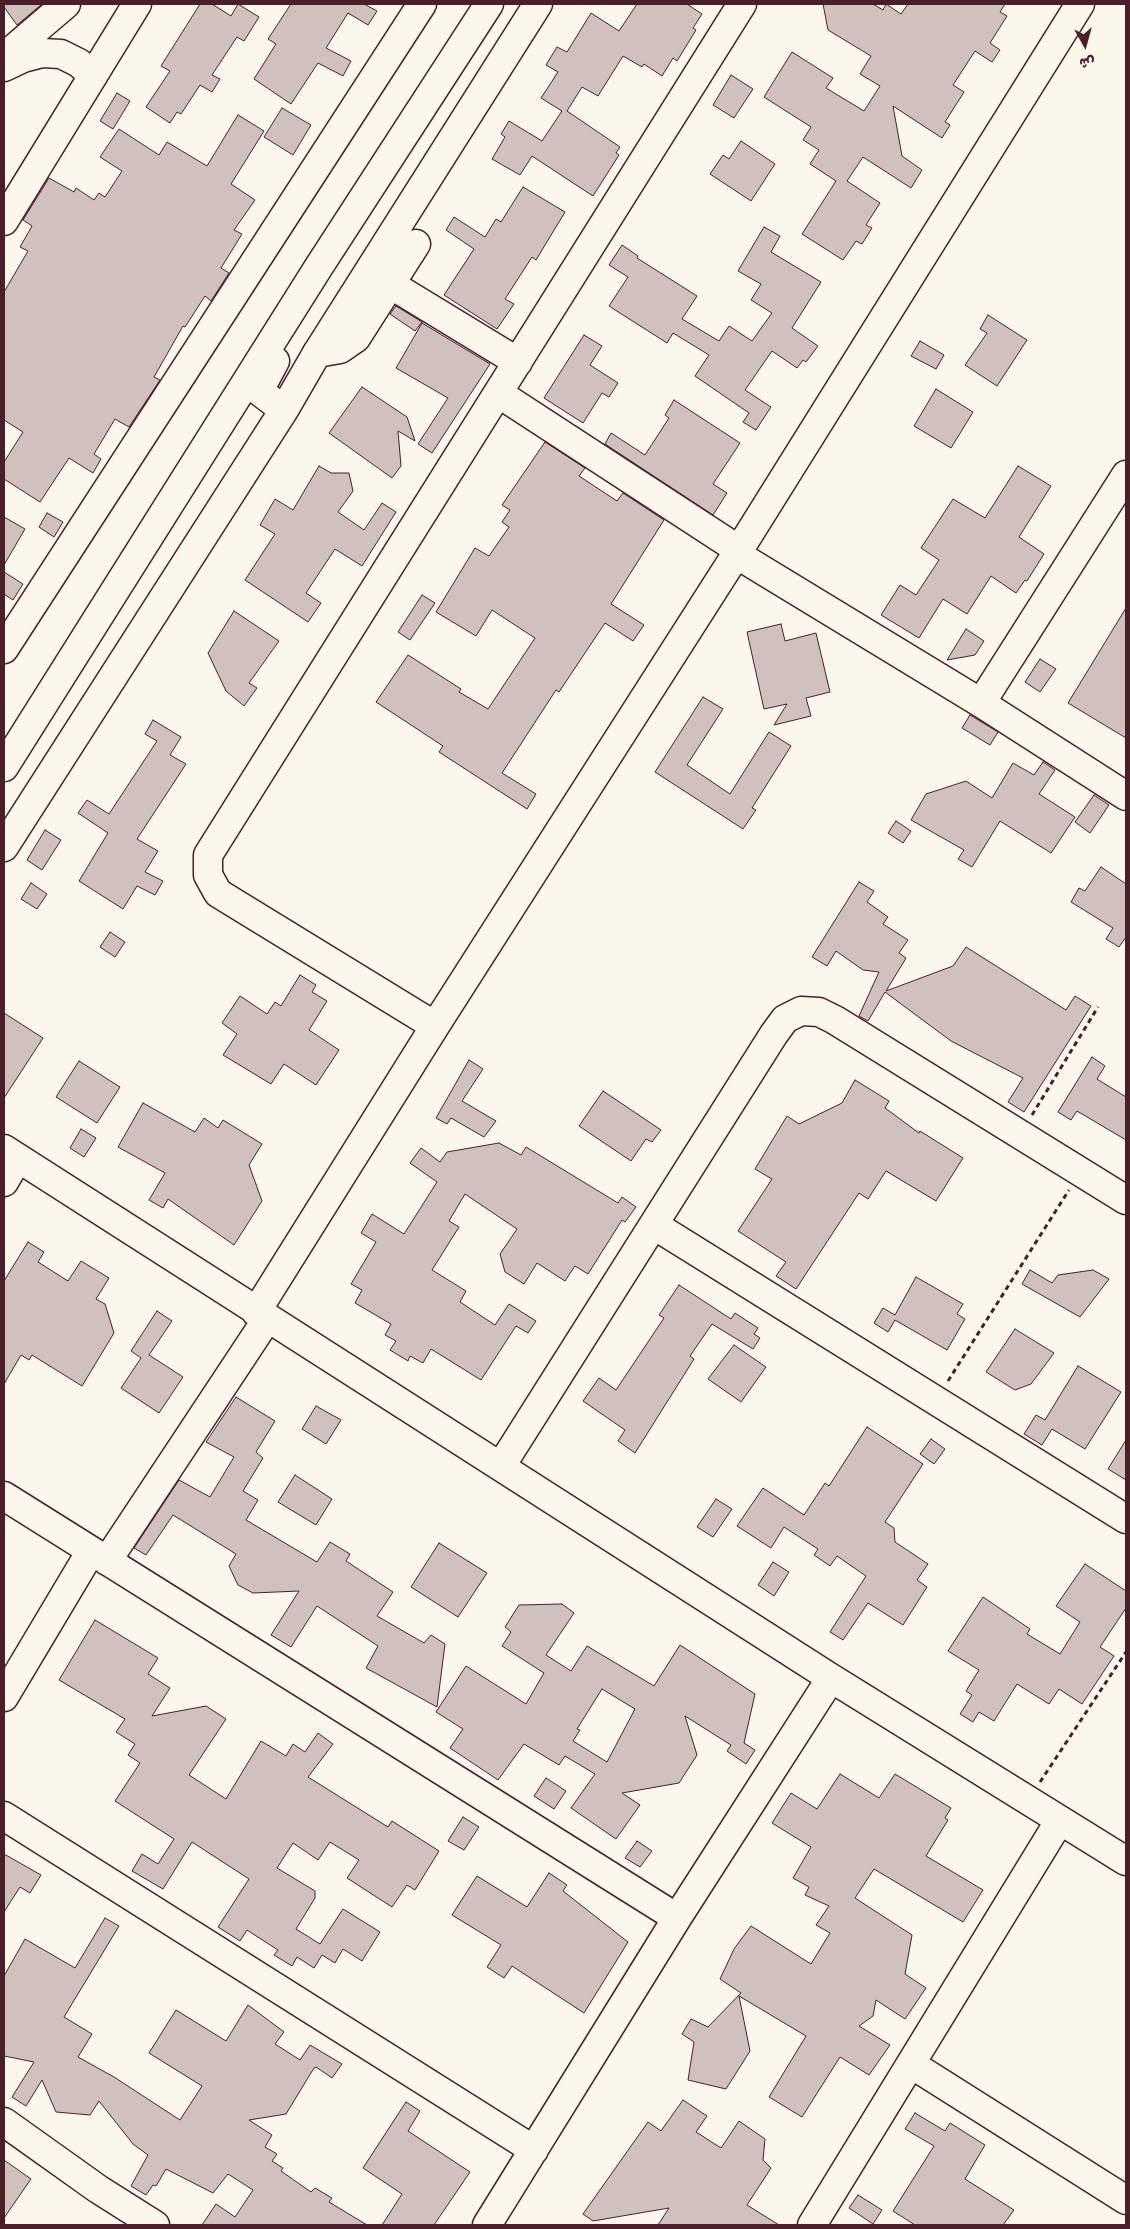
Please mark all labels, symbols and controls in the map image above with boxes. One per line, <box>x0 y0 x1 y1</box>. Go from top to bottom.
north arrow <box>1060 20 1110 70</box>
text: ش <box>1078 51 1096 70</box>

